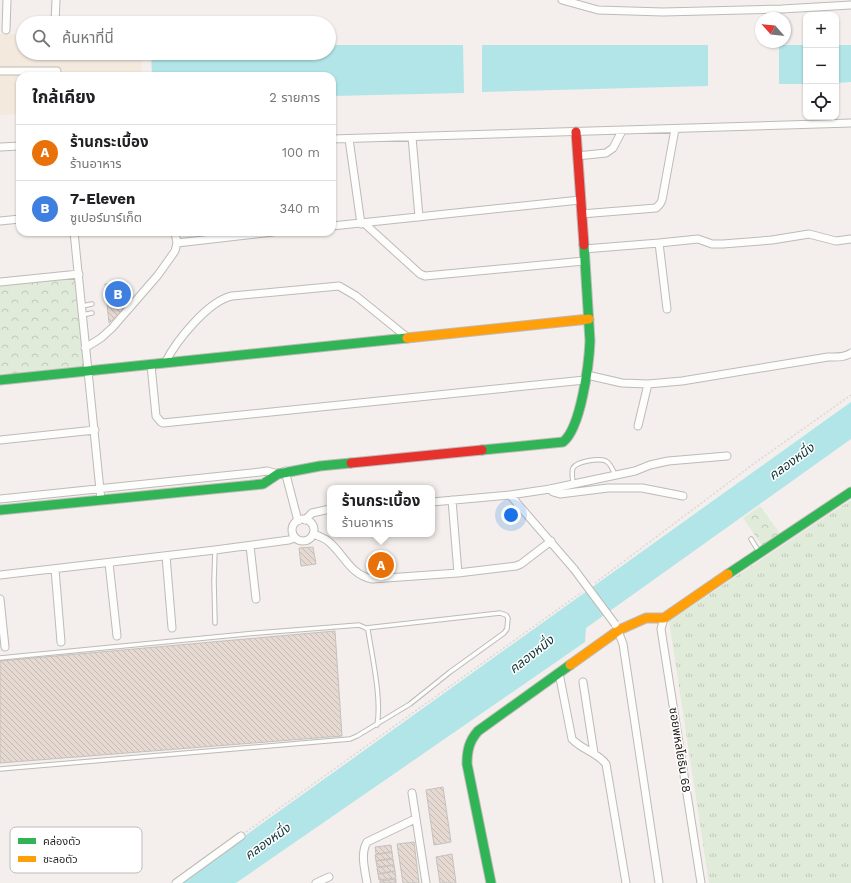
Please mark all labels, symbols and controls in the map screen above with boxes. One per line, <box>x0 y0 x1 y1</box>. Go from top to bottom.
north arrow <box>755 12 791 48</box>
map controls <box>803 12 839 120</box>
button: + <box>803 12 839 48</box>
search box <box>16 16 336 60</box>
icon: search <box>30 27 52 49</box>
text: ค้นหาที่นี่ <box>62 29 114 47</box>
button: − <box>803 48 839 84</box>
button: locate <box>803 84 839 120</box>
text: ใกล้เคียง <box>32 87 95 107</box>
text: 2 รายการ <box>269 90 320 105</box>
text: ร้านกระเบื้อง <box>70 133 148 151</box>
text: A <box>41 145 49 160</box>
text: 100 m <box>282 145 320 160</box>
text: ร้านอาหาร <box>70 156 122 171</box>
text: 7-Eleven <box>70 190 135 208</box>
text: B <box>41 201 49 216</box>
text: 340 m <box>280 201 320 216</box>
text: ซูเปอร์มาร์เก็ต <box>70 210 142 225</box>
pin: B <box>105 279 131 309</box>
water label: คลองหนึ่ง <box>764 438 818 483</box>
popup <box>327 485 435 537</box>
text: ร้านกระเบื้อง <box>342 492 420 510</box>
your location <box>501 505 521 525</box>
text: ร้านอาหาร <box>342 515 393 530</box>
pin: A <box>368 550 394 580</box>
water label: คลองหนึ่ง <box>505 630 557 676</box>
street label: ซอยพหลโยธิน 68 <box>666 706 694 794</box>
water label: คลองหนึ่ง <box>240 818 294 863</box>
legend <box>10 827 142 873</box>
text: คล่องตัว <box>43 835 81 848</box>
text: ชะลอตัว <box>43 853 78 866</box>

